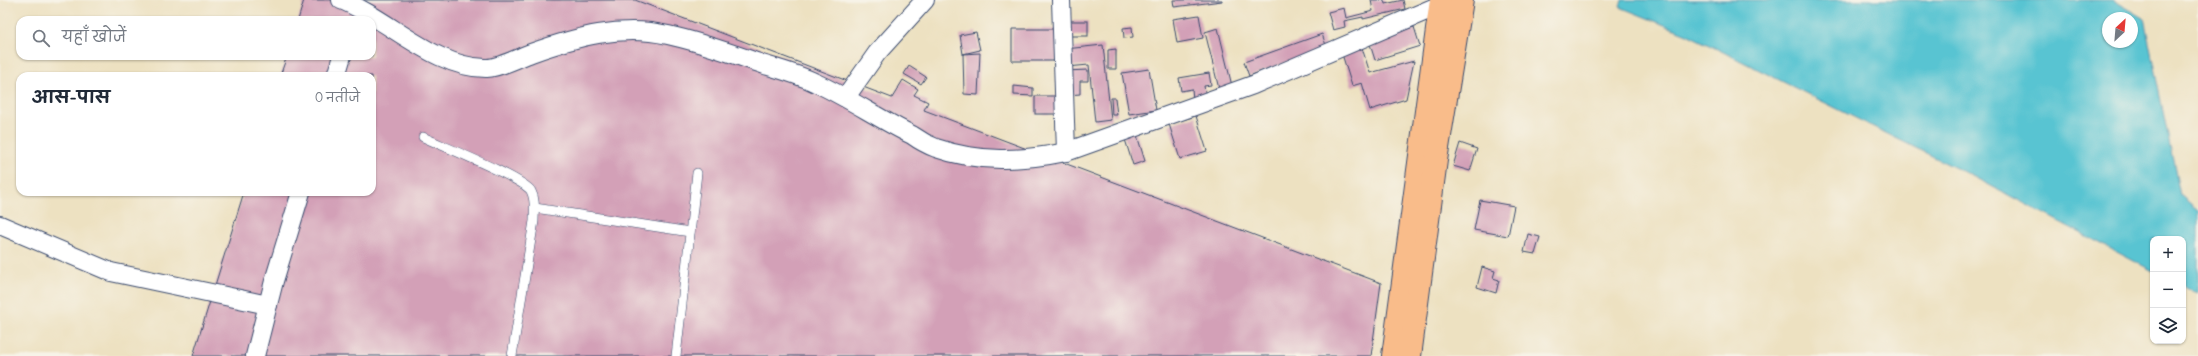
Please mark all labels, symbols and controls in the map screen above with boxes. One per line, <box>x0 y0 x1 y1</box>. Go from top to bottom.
north arrow <box>2102 12 2138 48</box>
search box <box>16 16 376 60</box>
icon: search <box>30 27 52 49</box>
text: यहाँ खोजें <box>62 27 126 46</box>
text: आस-पास <box>32 86 110 108</box>
text: 0 नतीजे <box>315 89 360 106</box>
map controls <box>2150 236 2186 344</box>
button: + <box>2150 236 2186 272</box>
button: − <box>2150 272 2186 308</box>
button: layers <box>2150 308 2186 344</box>

